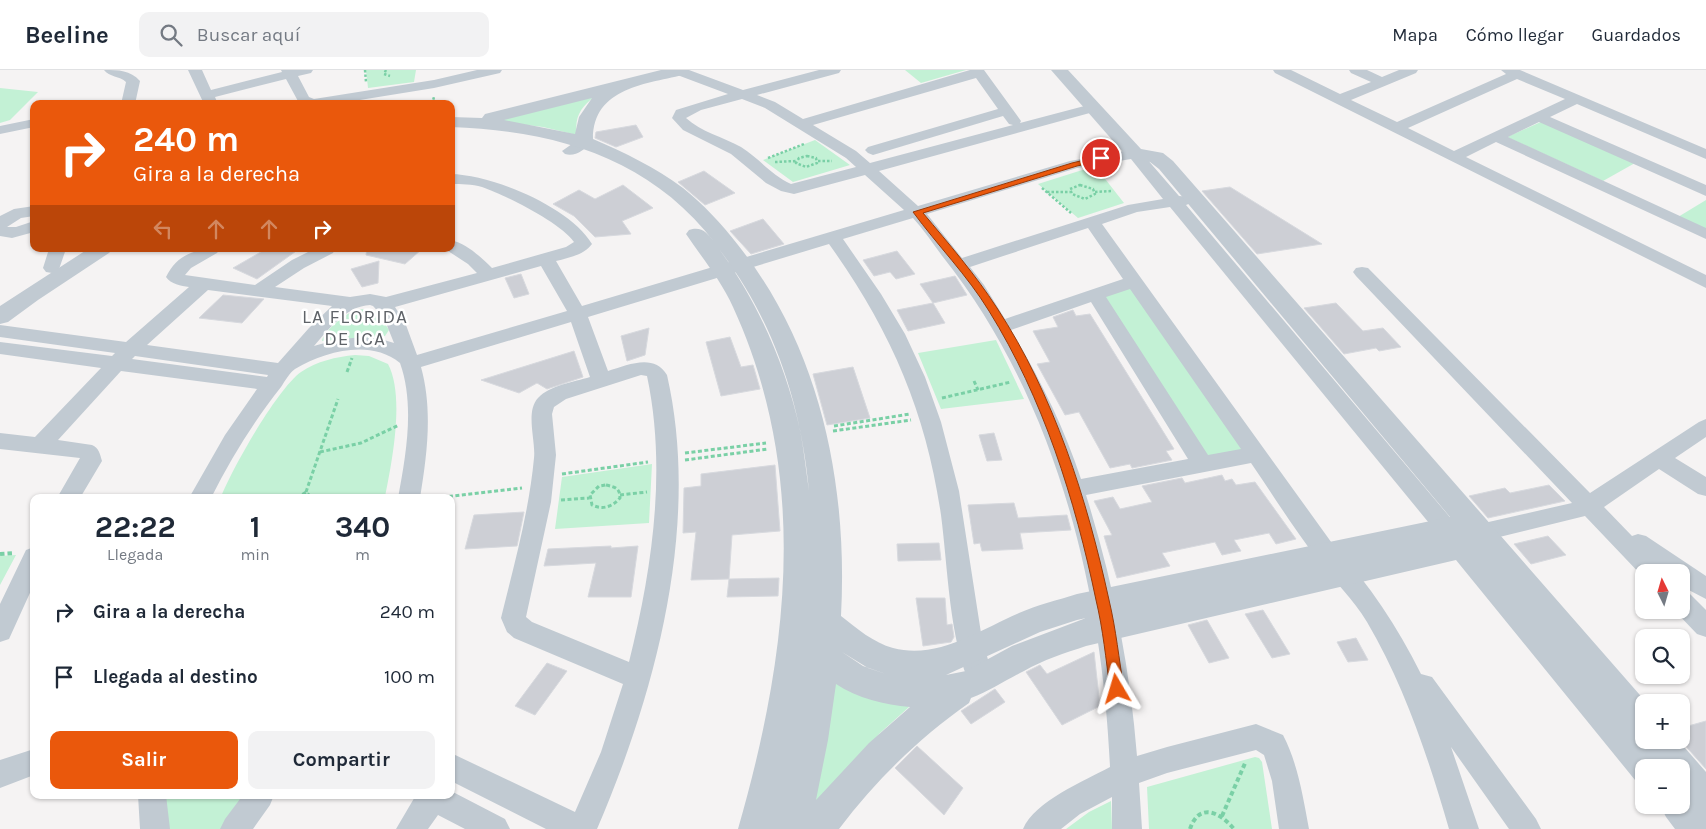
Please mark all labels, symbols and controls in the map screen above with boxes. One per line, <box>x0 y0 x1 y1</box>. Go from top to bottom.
search box <box>139 12 489 57</box>
text: Beeline <box>25 21 109 49</box>
icon: search <box>157 21 185 49</box>
text: Buscar aquí <box>197 24 301 46</box>
text: Mapa <box>1392 24 1438 46</box>
text: Cómo llegar <box>1466 24 1564 46</box>
text: Guardados <box>1592 24 1681 46</box>
text: 240 m <box>133 119 239 160</box>
icon: right <box>50 120 115 185</box>
pin <box>1080 137 1122 179</box>
icon: arrive <box>1087 144 1115 172</box>
text: Gira a la derecha <box>133 161 300 187</box>
icon: left <box>149 215 177 243</box>
icon: ahead <box>202 215 230 243</box>
icon: ahead <box>255 215 283 243</box>
icon: right <box>308 215 336 243</box>
district label: LA FLORIDA DE ICA <box>302 306 408 350</box>
text: 22:22 <box>95 509 176 545</box>
text: 1 <box>250 509 260 545</box>
text: 340 <box>335 509 390 545</box>
text: Llegada <box>107 545 163 564</box>
text: min <box>240 545 270 564</box>
text: m <box>355 545 370 564</box>
north arrow <box>1635 564 1690 619</box>
map controls <box>1635 564 1690 814</box>
icon: right <box>50 598 78 626</box>
text: Gira a la derecha <box>93 601 245 623</box>
text: 240 m <box>380 601 435 623</box>
button: search <box>1635 629 1690 684</box>
position arrow <box>1090 662 1142 714</box>
icon: arrive <box>50 663 78 691</box>
text: Llegada al destino <box>93 666 258 688</box>
text: 100 m <box>384 666 435 688</box>
button: + <box>1635 694 1690 749</box>
button: Salir <box>50 731 238 789</box>
button: Compartir <box>248 731 435 789</box>
button: − <box>1635 759 1690 814</box>

